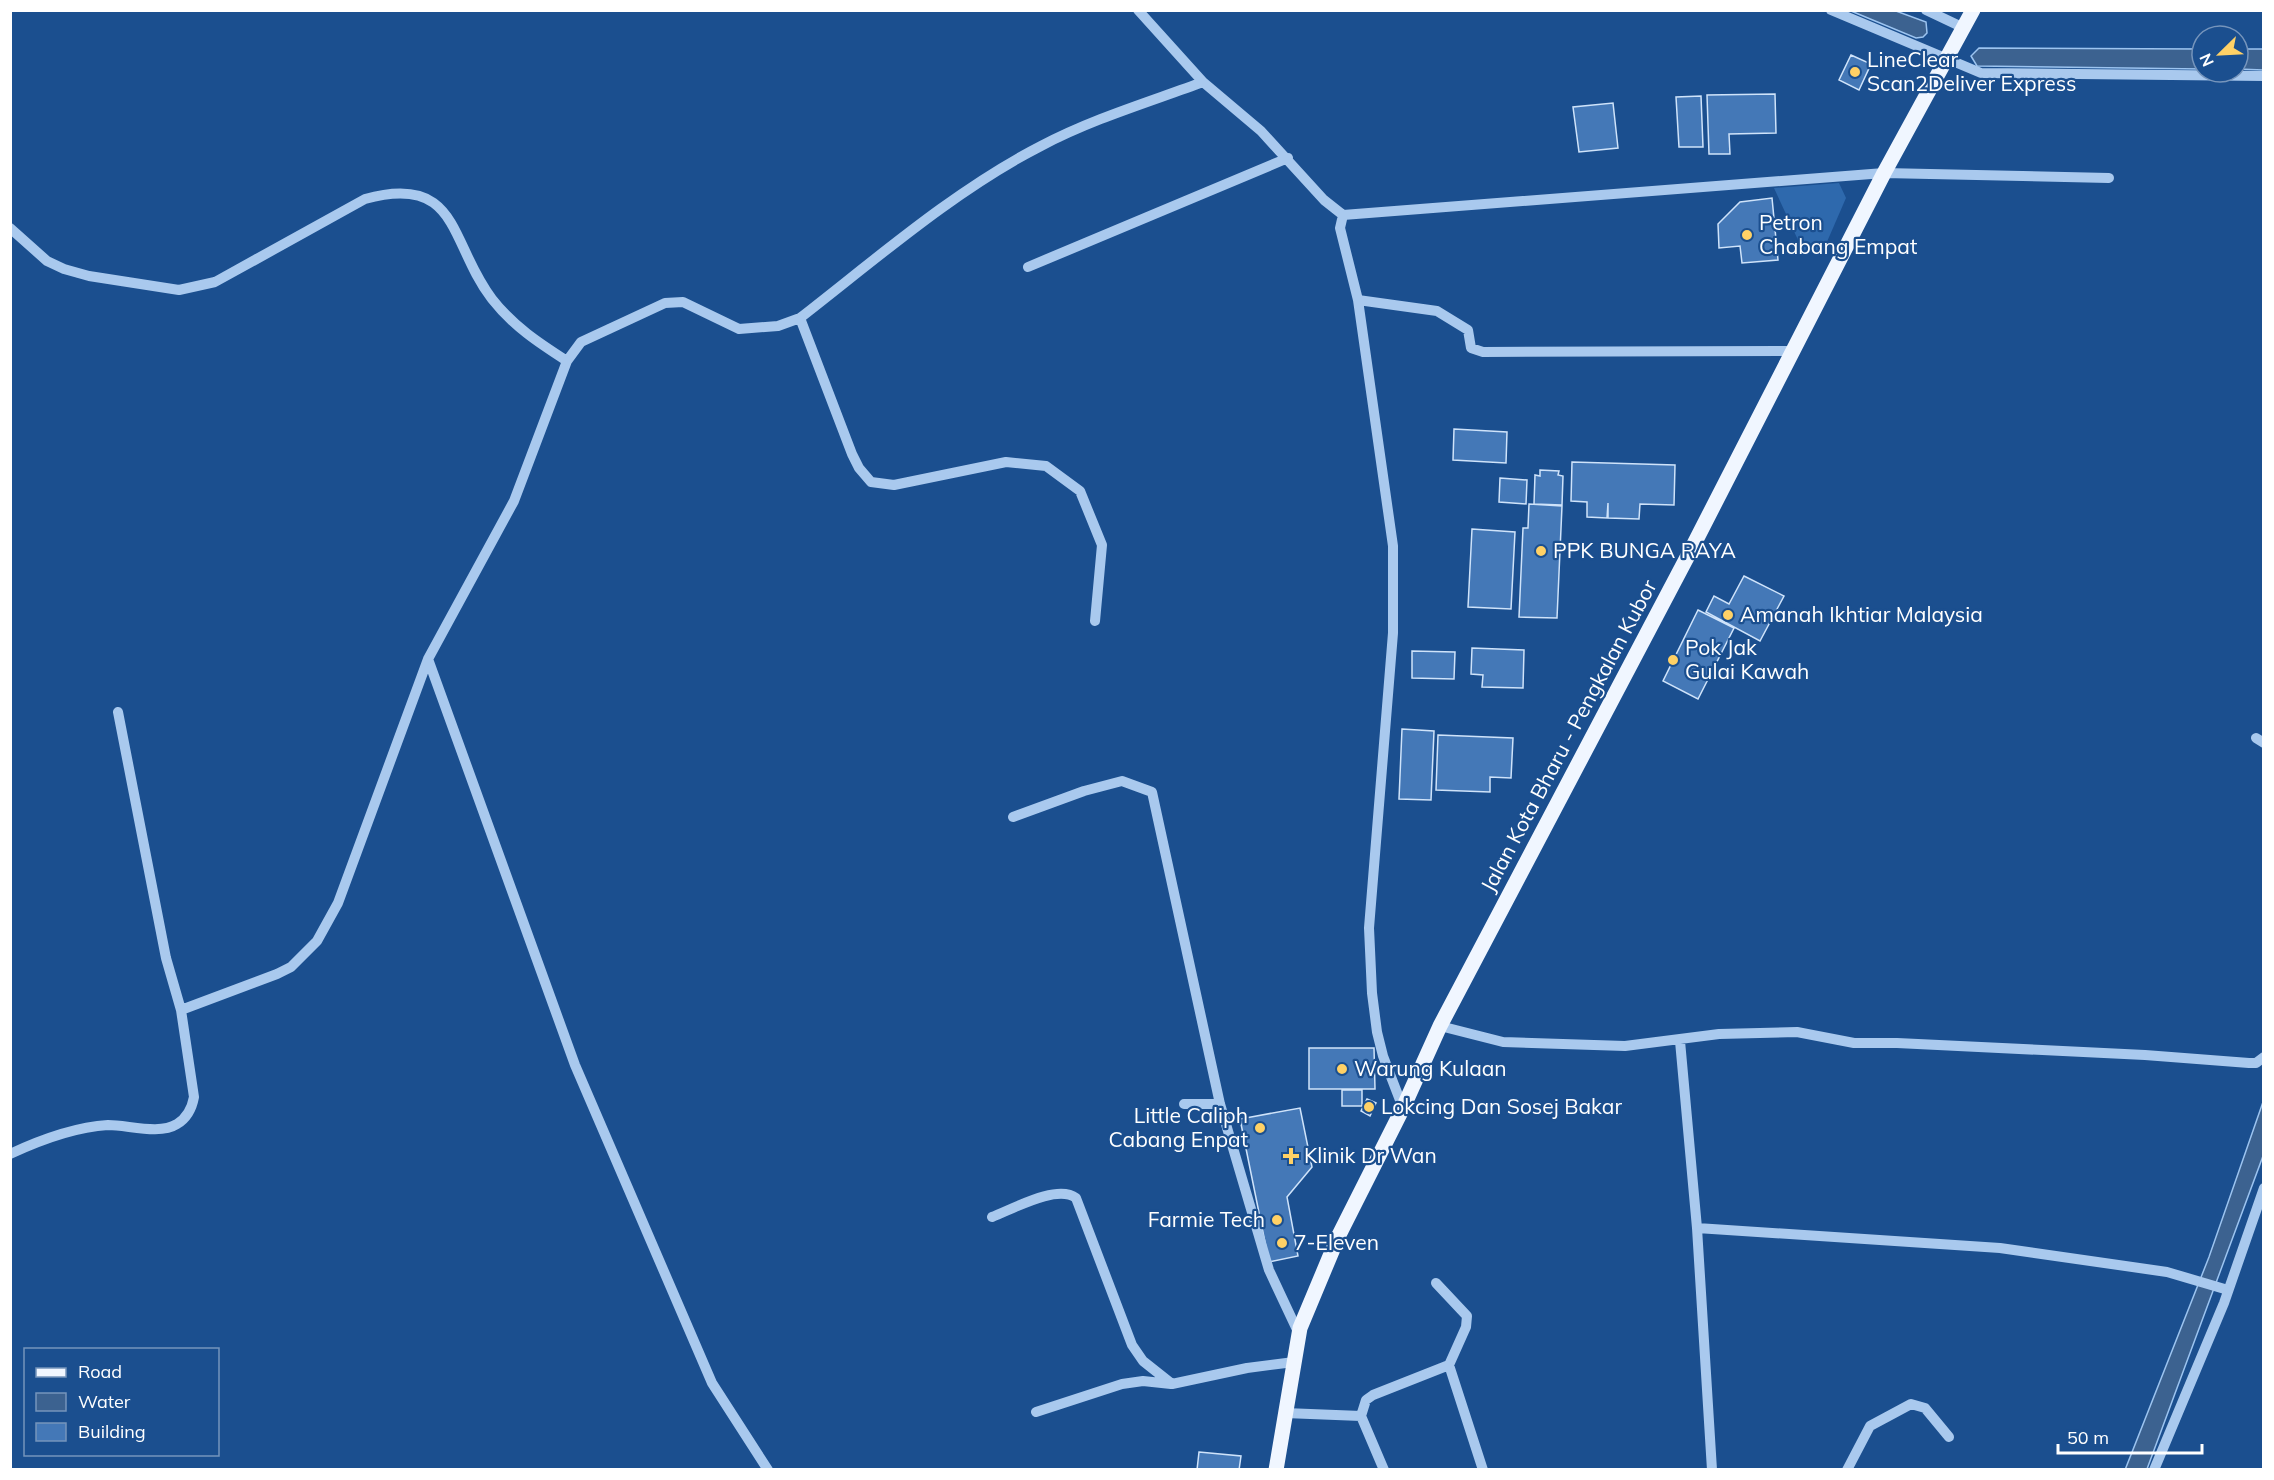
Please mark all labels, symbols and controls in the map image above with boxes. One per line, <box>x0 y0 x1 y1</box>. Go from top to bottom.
north arrow <box>2190 24 2250 84</box>
place label: LineClear Scan2Deliver Express <box>1867 46 2076 96</box>
text: N <box>2195 51 2218 70</box>
marker: LineClear Scan2Deliver Express <box>1848 65 1862 79</box>
place label: Petron Chabang Empat <box>1759 209 1917 259</box>
marker: Petron Chabang Empat <box>1740 228 1754 242</box>
place label: PPK BUNGA RAYA <box>1553 537 1736 563</box>
marker: PPK BUNGA RAYA <box>1534 544 1548 558</box>
street label: Jalan Kota Bharu - Pengkalan Kubor <box>1475 575 1662 896</box>
place label: Amanah Ikhtiar Malaysia <box>1740 601 1983 627</box>
marker: Amanah Ikhtiar Malaysia <box>1721 608 1735 622</box>
place label: Pok Jak Gulai Kawah <box>1685 634 1809 684</box>
marker: Pok Jak Gulai Kawah <box>1666 653 1680 667</box>
place label: Warung Kulaan <box>1354 1055 1507 1081</box>
marker: Warung Kulaan <box>1335 1062 1349 1076</box>
place label: Lokcing Dan Sosej Bakar <box>1381 1093 1622 1119</box>
marker: Lokcing Dan Sosej Bakar <box>1362 1100 1376 1114</box>
place label: Little Caliph Cabang Enpat <box>1109 1102 1248 1152</box>
marker: Little Caliph Cabang Enpat <box>1253 1121 1267 1135</box>
place label: Klinik Dr Wan <box>1304 1142 1437 1168</box>
marker: Klinik Dr Wan <box>1282 1147 1300 1165</box>
place label: Farmie Tech <box>1148 1206 1265 1232</box>
marker: Farmie Tech <box>1270 1213 1284 1227</box>
place label: 7-Eleven <box>1294 1229 1379 1255</box>
marker: 7-Eleven <box>1275 1236 1289 1250</box>
legend <box>24 1348 219 1456</box>
text: Road <box>78 1360 122 1383</box>
text: Water <box>78 1390 131 1413</box>
scale bar <box>2058 1417 2202 1455</box>
text: Building <box>78 1420 146 1443</box>
text: 50 m <box>2067 1426 2109 1449</box>

